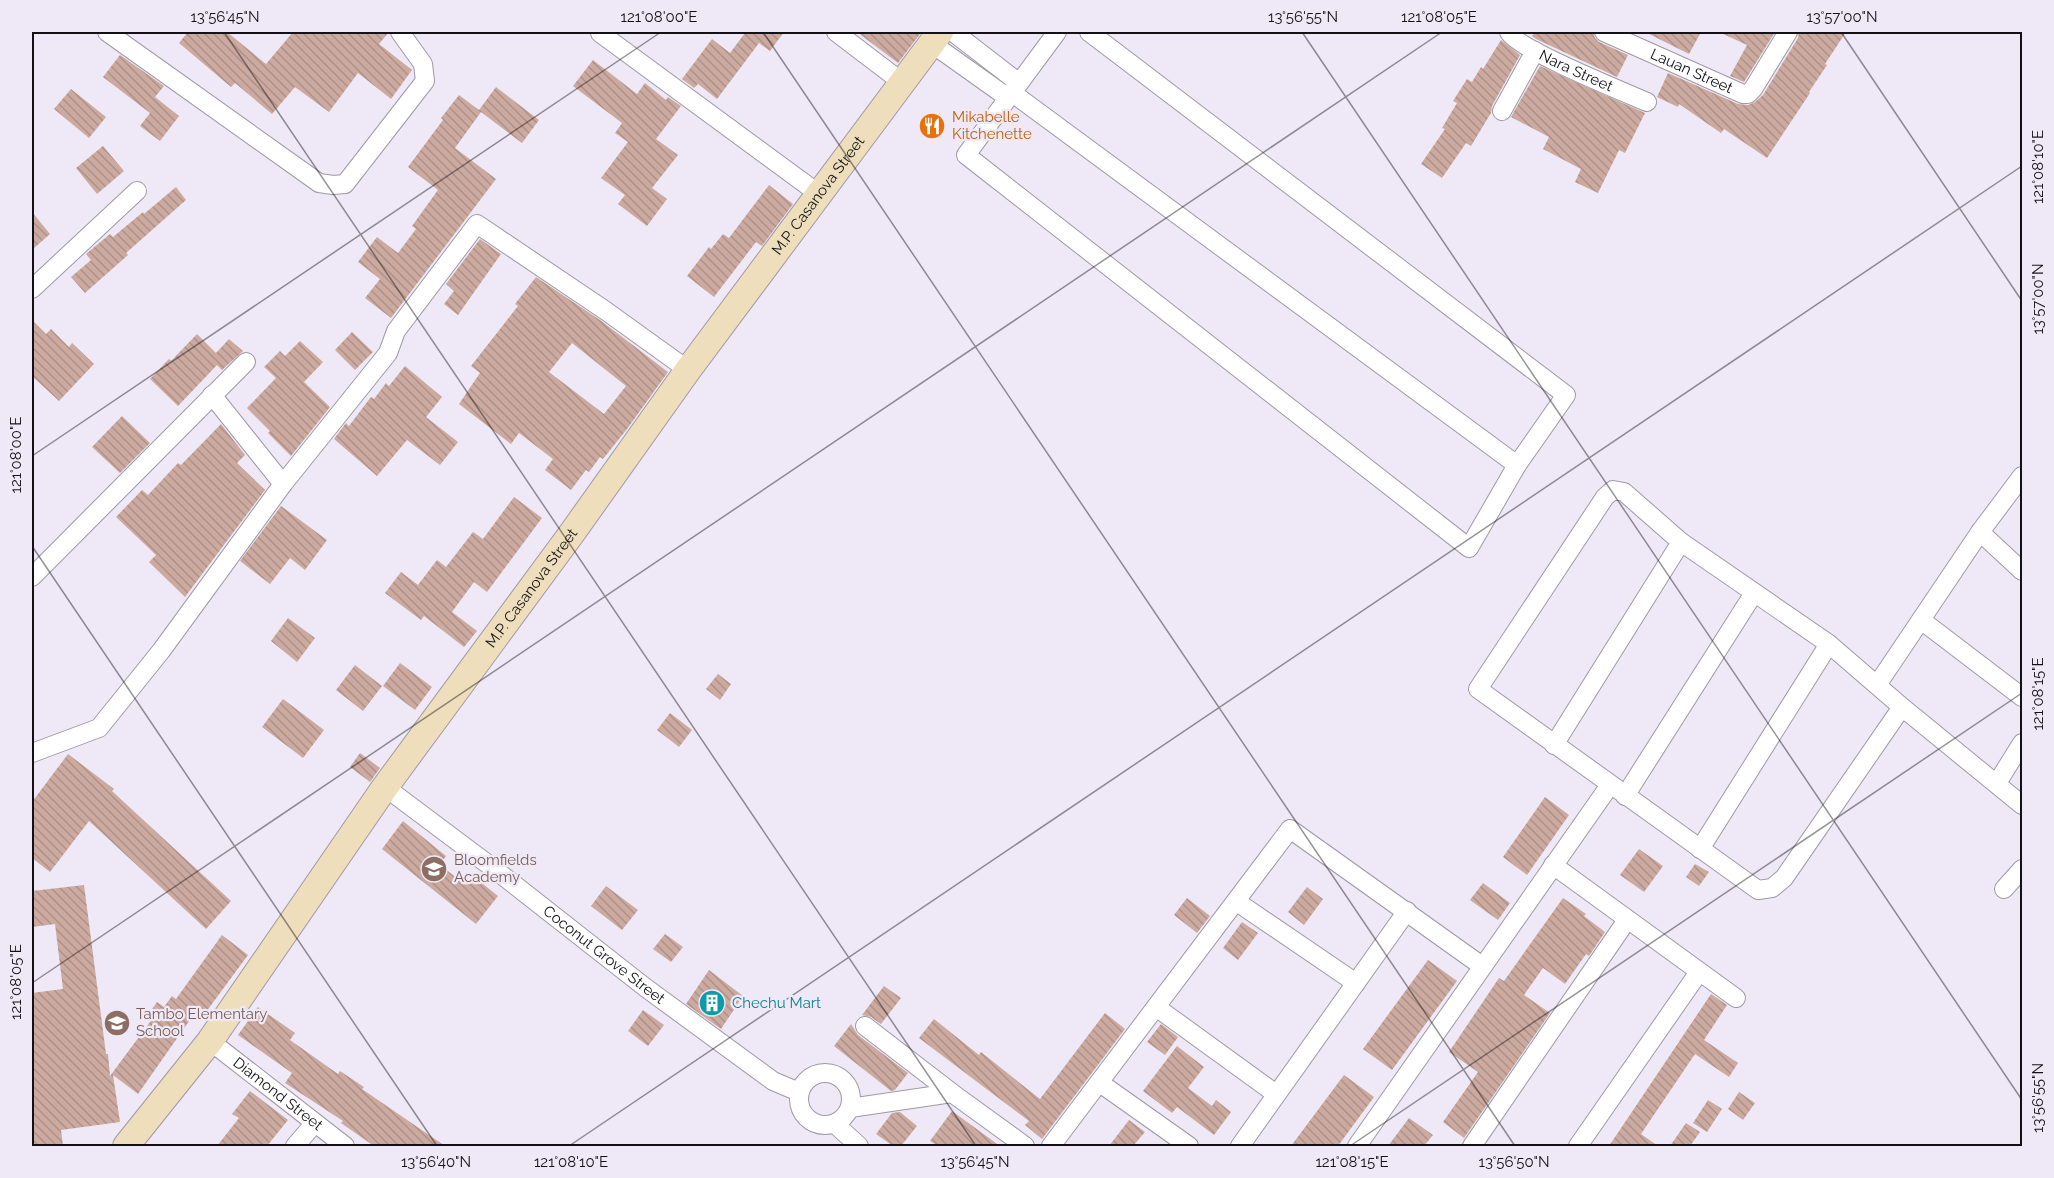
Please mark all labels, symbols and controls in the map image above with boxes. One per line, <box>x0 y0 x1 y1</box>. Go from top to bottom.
text: 13°56'45"N <box>190 8 260 26</box>
text: 121°08'00"E <box>621 8 697 26</box>
text: 13°56'55"N <box>1268 8 1338 26</box>
text: 121°08'05"E <box>1401 8 1477 26</box>
text: 13°57'00"N <box>1806 8 1878 26</box>
street label: Lauan Street <box>1648 45 1736 97</box>
street label: Nara Street <box>1536 46 1616 95</box>
place label: Mikabelle Kitchenette <box>952 108 1032 143</box>
restaurant icon: Mikabelle Kitchenette <box>917 111 947 141</box>
text: 121°08'10"E <box>2029 130 2047 204</box>
street label: M.P. Casanova Street <box>768 133 868 258</box>
text: 13°57'00"N <box>2029 263 2047 335</box>
text: 121°08'00"E <box>7 417 25 493</box>
street label: M.P. Casanova Street <box>482 525 581 651</box>
text: 121°08'15"E <box>2029 657 2047 731</box>
place label: Bloomfields Academy <box>454 851 537 886</box>
school or university icon: Bloomfields Academy <box>419 854 449 884</box>
street label: Coconut Grove Street <box>540 902 668 1008</box>
text: 121°08'05"E <box>7 944 25 1020</box>
building icon: Chechu Mart <box>697 988 727 1018</box>
place label: Chechu Mart <box>732 994 821 1012</box>
place label: Tambo Elementary School <box>136 1005 267 1040</box>
school or university icon: Tambo Elementary School <box>102 1008 132 1038</box>
street label: Diamond Street <box>230 1053 326 1134</box>
text: 13°56'55"N <box>2029 1063 2047 1133</box>
text: 13°56'40"N <box>401 1153 471 1171</box>
text: 121°08'10"E <box>534 1153 608 1171</box>
text: 13°56'45"N <box>940 1153 1010 1171</box>
text: 121°08'15"E <box>1315 1153 1389 1171</box>
text: 13°56'50"N <box>1479 1153 1549 1171</box>

